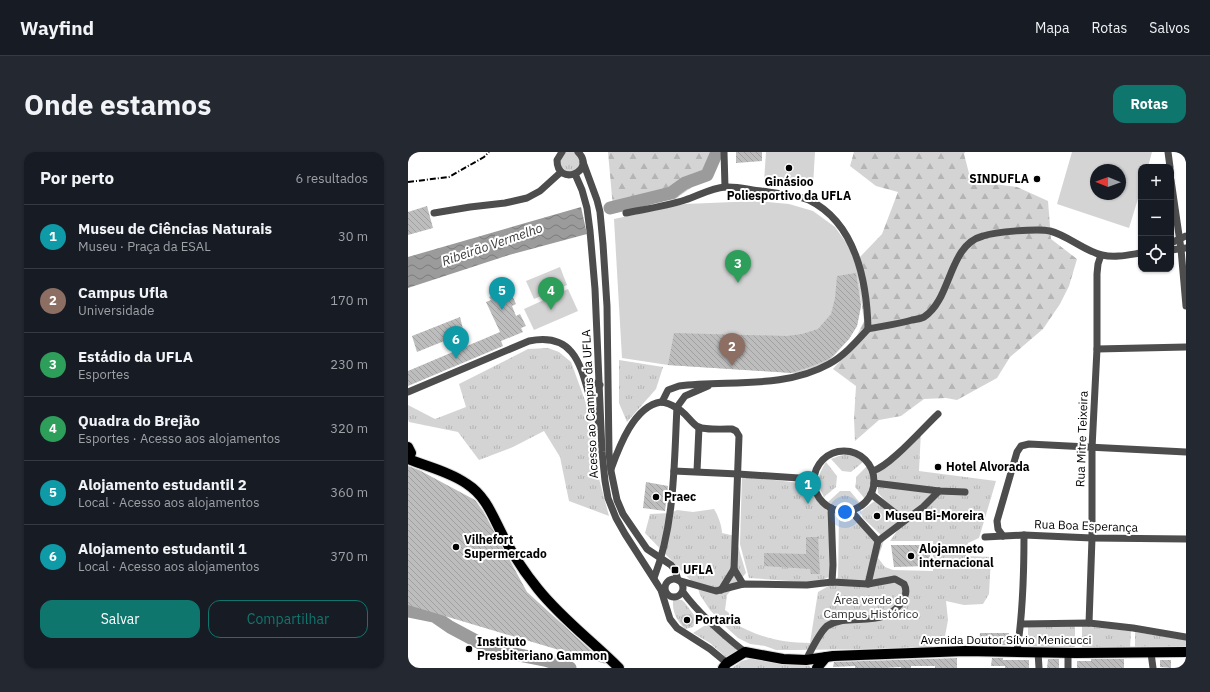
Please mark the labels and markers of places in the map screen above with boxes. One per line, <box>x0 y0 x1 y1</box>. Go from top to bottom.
marker: Ginásioo Poliesportivo da UFLA <box>784 163 794 173</box>
place label: SINDUFLA <box>969 171 1029 186</box>
place label: Ginásioo Poliesportivo da UFLA <box>727 174 851 203</box>
marker: SINDUFLA <box>1032 174 1042 184</box>
pin: 3 <box>725 250 751 283</box>
pin: 5 <box>489 277 515 310</box>
pin: 4 <box>538 277 564 310</box>
pin: 6 <box>443 326 469 359</box>
pin: 2 <box>719 333 745 366</box>
place label: Hotel Alvorada <box>946 459 1030 474</box>
marker: Hotel Alvorada <box>933 462 943 472</box>
pin: 1 <box>795 471 821 504</box>
place label: Praec <box>664 489 696 504</box>
marker: Praec <box>651 492 661 502</box>
place label: Museu Bi-Moreira <box>885 508 984 523</box>
marker: Museu Bi-Moreira <box>872 511 882 521</box>
place label: Vilhefort Supermercado <box>464 532 547 561</box>
place label: Alojamneto internacional <box>919 541 994 570</box>
marker: Vilhefort Supermercado <box>451 542 461 552</box>
marker: Alojamneto internacional <box>906 551 916 561</box>
place label: UFLA <box>683 562 713 577</box>
marker: UFLA <box>670 565 680 575</box>
place label: Portaria <box>695 612 741 627</box>
marker: Portaria <box>682 615 692 625</box>
place label: Instituto Presbiteriano Gammon <box>477 634 607 663</box>
marker: Instituto Presbiteriano Gammon <box>464 644 474 654</box>

